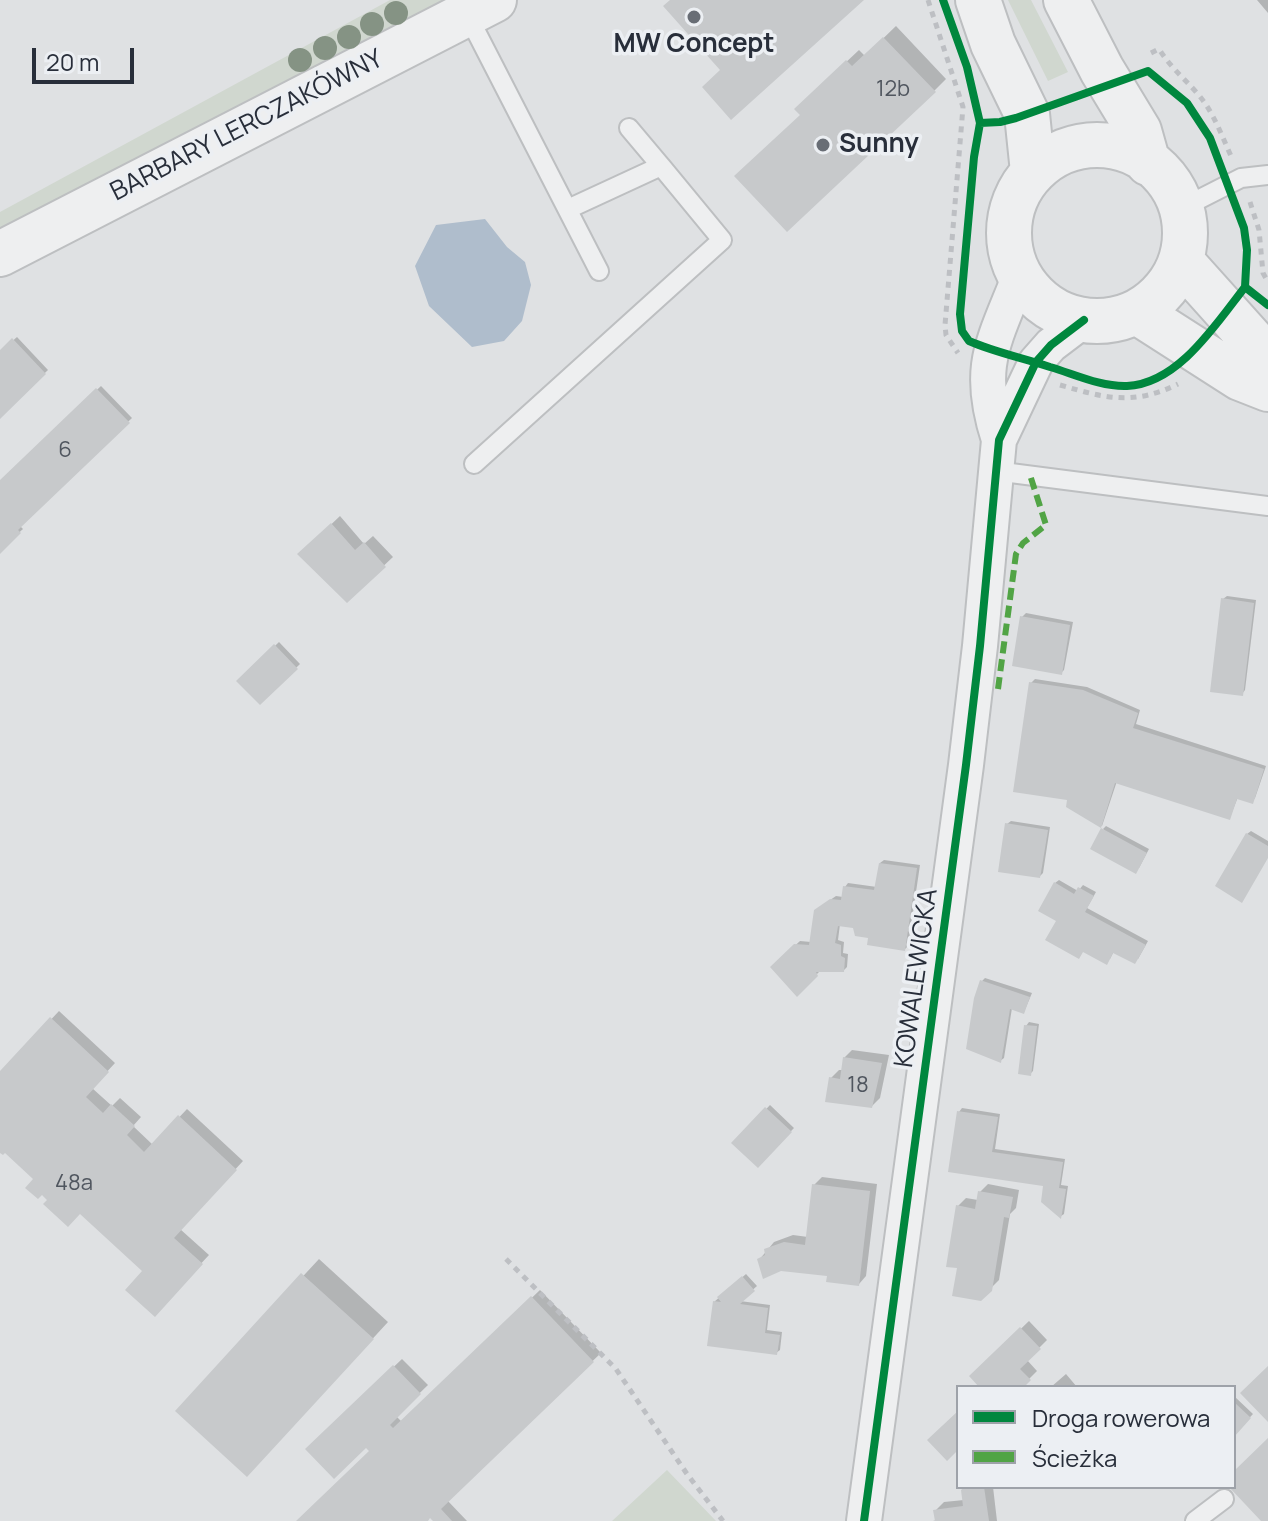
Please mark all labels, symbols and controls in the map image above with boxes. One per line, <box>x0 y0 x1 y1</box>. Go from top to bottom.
marker: MW Concept <box>685 8 703 26</box>
place label: MW Concept <box>613 29 775 61</box>
scale bar <box>36 32 138 82</box>
street label: BARBARY LERCZAKÓWNY <box>106 44 388 208</box>
text: 20 m <box>46 45 99 78</box>
house number: 12b <box>876 77 910 103</box>
place label: Sunny <box>839 129 919 161</box>
marker: Sunny <box>814 136 832 154</box>
house number: 6 <box>58 438 72 464</box>
street label: KOWALEWICKA <box>889 886 945 1070</box>
house number: 18 <box>847 1073 869 1099</box>
house number: 48a <box>55 1171 93 1197</box>
legend <box>956 1385 1236 1489</box>
text: Droga rowerowa <box>1032 1401 1210 1434</box>
text: Ścieżka <box>1032 1441 1117 1474</box>

